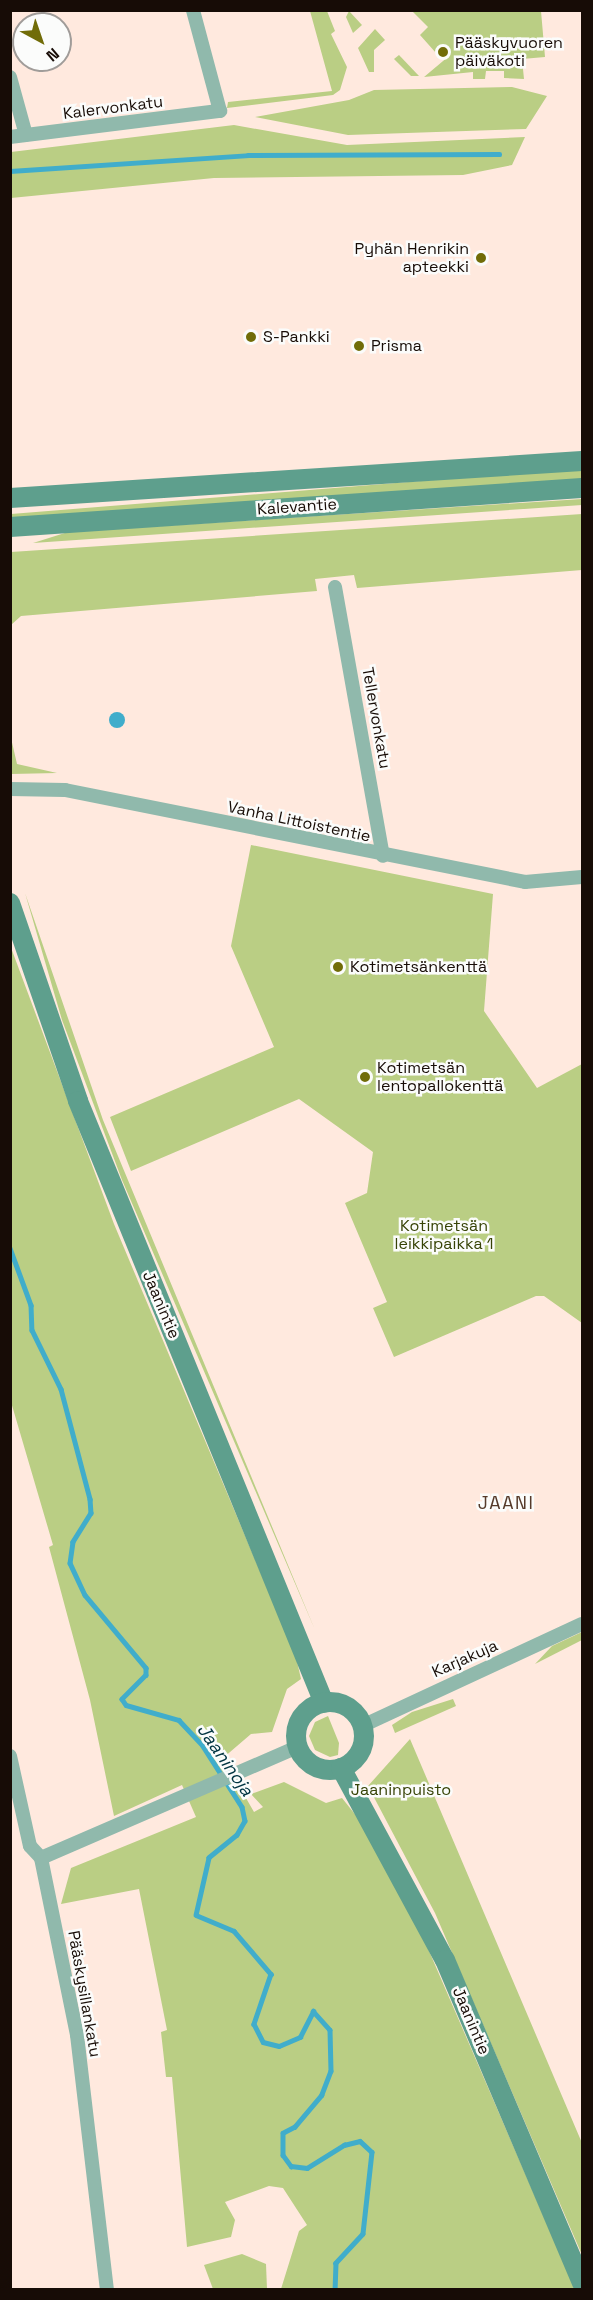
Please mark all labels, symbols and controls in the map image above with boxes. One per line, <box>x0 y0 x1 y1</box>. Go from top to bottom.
north arrow <box>12 12 72 72</box>
place label: Pääskyvuoren päiväkoti <box>455 33 563 71</box>
text: N <box>42 43 63 66</box>
marker: Pääskyvuoren päiväkoti <box>436 45 450 59</box>
street label: Kalervonkatu <box>62 92 164 124</box>
place label: Pyhän Henrikin apteekki <box>355 239 469 277</box>
marker: Pyhän Henrikin apteekki <box>474 251 488 265</box>
place label: S-Pankki <box>263 327 330 347</box>
marker: S-Pankki <box>244 330 258 344</box>
place label: Prisma <box>371 336 422 356</box>
marker: Prisma <box>352 339 366 353</box>
street label: Kalevantie <box>256 495 338 519</box>
street label: Tellervonkatu <box>358 666 394 770</box>
street label: Vanha Littoistentie <box>226 797 372 847</box>
place label: Kotimetsänkenttä <box>350 957 487 977</box>
marker: Kotimetsänkenttä <box>331 960 345 974</box>
place label: Kotimetsän lentopallokenttä <box>377 1058 503 1096</box>
marker: Kotimetsän lentopallokenttä <box>358 1070 372 1084</box>
park label: Kotimetsän leikkipaikka 1 <box>395 1216 493 1254</box>
street label: Jaanintie <box>138 1268 184 1342</box>
district label: JAANI <box>478 1492 534 1514</box>
street label: Karjakuja <box>429 1636 501 1682</box>
water label: Jaaninoja <box>192 1720 258 1800</box>
park label: Jaaninpuisto <box>351 1780 451 1800</box>
street label: Pääskysillankatu <box>63 1929 105 2059</box>
street label: Jaanintie <box>448 1984 494 2058</box>

